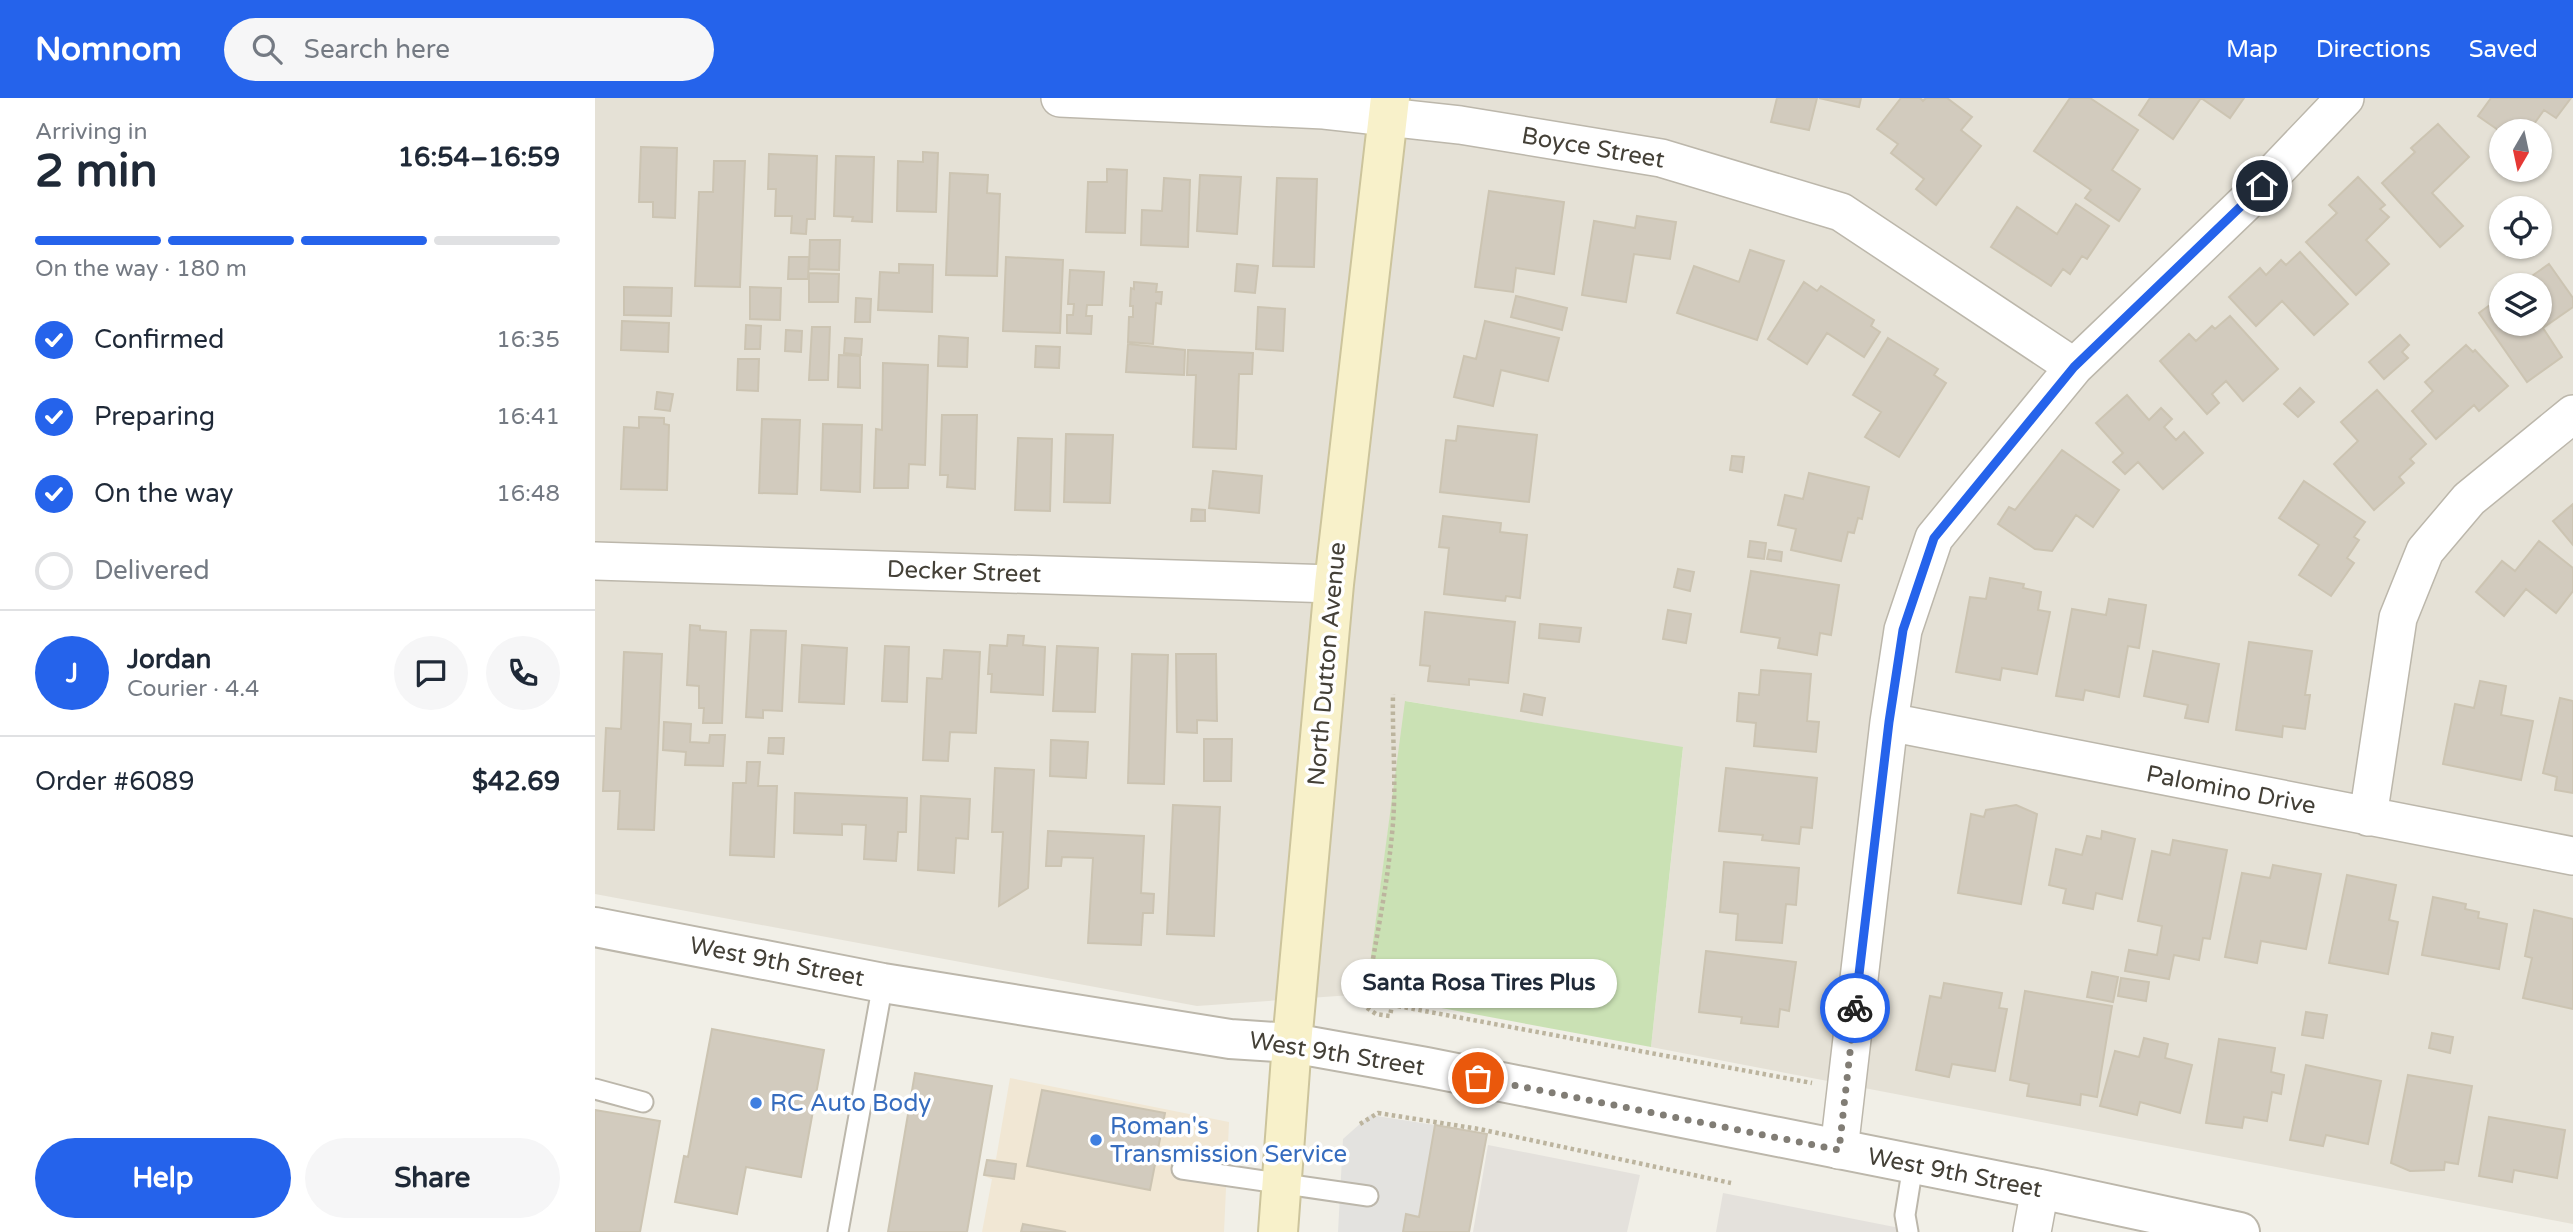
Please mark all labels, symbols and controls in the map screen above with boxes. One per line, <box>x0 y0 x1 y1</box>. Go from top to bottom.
search box <box>224 18 714 81</box>
text: Nomnom <box>35 30 182 69</box>
icon: search <box>248 30 286 68</box>
text: Search here <box>304 34 450 65</box>
text: Map <box>2226 35 2278 64</box>
text: Directions <box>2316 35 2431 64</box>
text: Saved <box>2469 35 2538 64</box>
text: Arriving in <box>35 118 148 146</box>
north arrow <box>2489 119 2551 182</box>
map controls <box>2489 119 2552 336</box>
street label: Boyce Street <box>1519 121 1667 175</box>
text: 16:54–16:59 <box>398 142 560 173</box>
text: 2 min <box>35 144 158 199</box>
pin <box>2232 156 2292 216</box>
icon: home <box>2243 167 2281 205</box>
button: locate <box>2489 196 2552 259</box>
text: On the way · 180 m <box>35 255 247 283</box>
button: layers <box>2489 273 2552 336</box>
icon: check <box>35 321 73 359</box>
text: Confirmed <box>94 324 224 355</box>
text: 16:35 <box>496 326 560 354</box>
icon: check <box>35 398 73 436</box>
text: Preparing <box>94 401 215 432</box>
text: 16:41 <box>496 403 560 431</box>
icon: check <box>35 475 73 513</box>
text: On the way <box>94 478 234 509</box>
text: 16:48 <box>496 480 560 508</box>
street label: North Dutton Avenue <box>1302 541 1352 787</box>
text: Delivered <box>94 555 210 586</box>
street label: Decker Street <box>886 555 1042 589</box>
button: chat <box>394 636 468 710</box>
button: phone <box>486 636 560 710</box>
text: Jordan <box>127 644 211 675</box>
text: J <box>66 658 78 689</box>
text: Courier · 4.4 <box>127 675 259 703</box>
street label: Palomino Drive <box>2144 759 2318 821</box>
text: Order #6089 <box>35 766 195 797</box>
text: $42.69 <box>472 766 560 797</box>
street label: West 9th Street <box>687 931 867 993</box>
callout: Santa Rosa Tires Plus <box>1340 959 1616 1008</box>
text: Santa Rosa Tires Plus <box>1363 969 1595 997</box>
courier <box>1820 973 1890 1043</box>
icon: bike <box>1836 989 1874 1027</box>
street label: West 9th Street <box>1247 1026 1427 1082</box>
pin <box>1448 1048 1508 1108</box>
icon: bag <box>1459 1059 1497 1097</box>
place label: RC Auto Body <box>770 1089 931 1118</box>
marker: RC Auto Body <box>748 1095 764 1111</box>
place label: Roman's Transmission Service <box>1110 1112 1347 1169</box>
marker: Roman's Transmission Service <box>1088 1132 1104 1148</box>
button: Help <box>35 1138 291 1218</box>
button: Share <box>305 1138 560 1218</box>
street label: West 9th Street <box>1865 1142 2045 1204</box>

